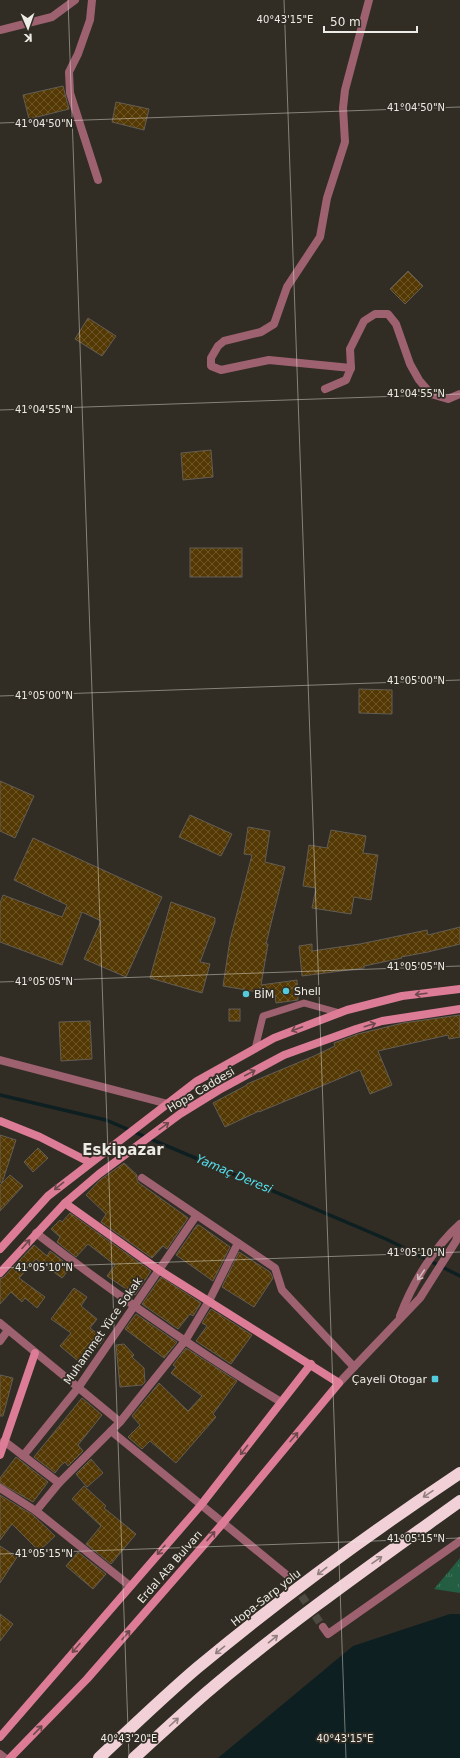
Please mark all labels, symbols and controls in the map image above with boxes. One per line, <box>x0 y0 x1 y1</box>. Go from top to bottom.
north arrow <box>8 8 48 48</box>
scale bar <box>324 8 417 34</box>
text: 40°43'15"E <box>257 14 313 25</box>
text: 50 m <box>330 15 361 29</box>
text: K <box>23 31 33 44</box>
text: 41°04'50"N <box>387 102 445 113</box>
text: 41°04'50"N <box>15 118 73 129</box>
text: 41°04'55"N <box>387 388 445 399</box>
text: 41°04'55"N <box>15 404 73 415</box>
text: 41°05'00"N <box>387 675 445 686</box>
text: 41°05'00"N <box>15 690 73 701</box>
text: 41°05'05"N <box>387 961 445 972</box>
text: 41°05'05"N <box>15 976 73 987</box>
place label: Shell <box>294 985 321 998</box>
marker: Shell <box>281 986 291 996</box>
place label: BİM <box>254 988 274 1001</box>
marker: BİM <box>241 989 251 999</box>
one-way arrow <box>415 990 428 997</box>
one-way arrow <box>363 1021 376 1028</box>
one-way arrow <box>291 1026 303 1034</box>
street label: Hopa Caddesi <box>165 1065 237 1115</box>
one-way arrow <box>244 1069 256 1077</box>
one-way arrow <box>159 1121 170 1130</box>
district label: Eskipazar <box>82 1141 164 1159</box>
water label: Yamaç Deresi <box>194 1152 275 1197</box>
one-way arrow <box>54 1182 65 1191</box>
one-way arrow <box>21 1240 30 1250</box>
text: 41°05'10"N <box>387 1247 445 1258</box>
text: 41°05'10"N <box>15 1262 73 1273</box>
one-way arrow <box>416 1269 424 1281</box>
street label: Muhammet Yüce Sokak <box>61 1274 145 1387</box>
place label: Çayeli Otogar <box>352 1373 427 1386</box>
marker: Çayeli Otogar <box>430 1374 440 1384</box>
one-way arrow <box>290 1431 299 1442</box>
one-way arrow <box>239 1444 248 1455</box>
one-way arrow <box>422 1490 433 1499</box>
street label: Erdal Ata Bulvarı <box>135 1528 205 1606</box>
one-way arrow <box>206 1532 215 1542</box>
text: 41°05'15"N <box>387 1533 445 1544</box>
one-way arrow <box>157 1545 166 1555</box>
text: 41°05'15"N <box>15 1548 73 1559</box>
one-way arrow <box>371 1556 382 1564</box>
one-way arrow <box>317 1566 328 1575</box>
street label: Hopa-Sarp yolu <box>229 1567 303 1629</box>
one-way arrow <box>121 1630 131 1640</box>
one-way arrow <box>268 1634 278 1643</box>
one-way arrow <box>72 1643 81 1654</box>
one-way arrow <box>214 1646 225 1655</box>
one-way arrow <box>169 1718 179 1727</box>
one-way arrow <box>33 1726 42 1736</box>
text: 40°43'20"E <box>101 1733 157 1744</box>
text: 40°43'15"E <box>317 1733 373 1744</box>

